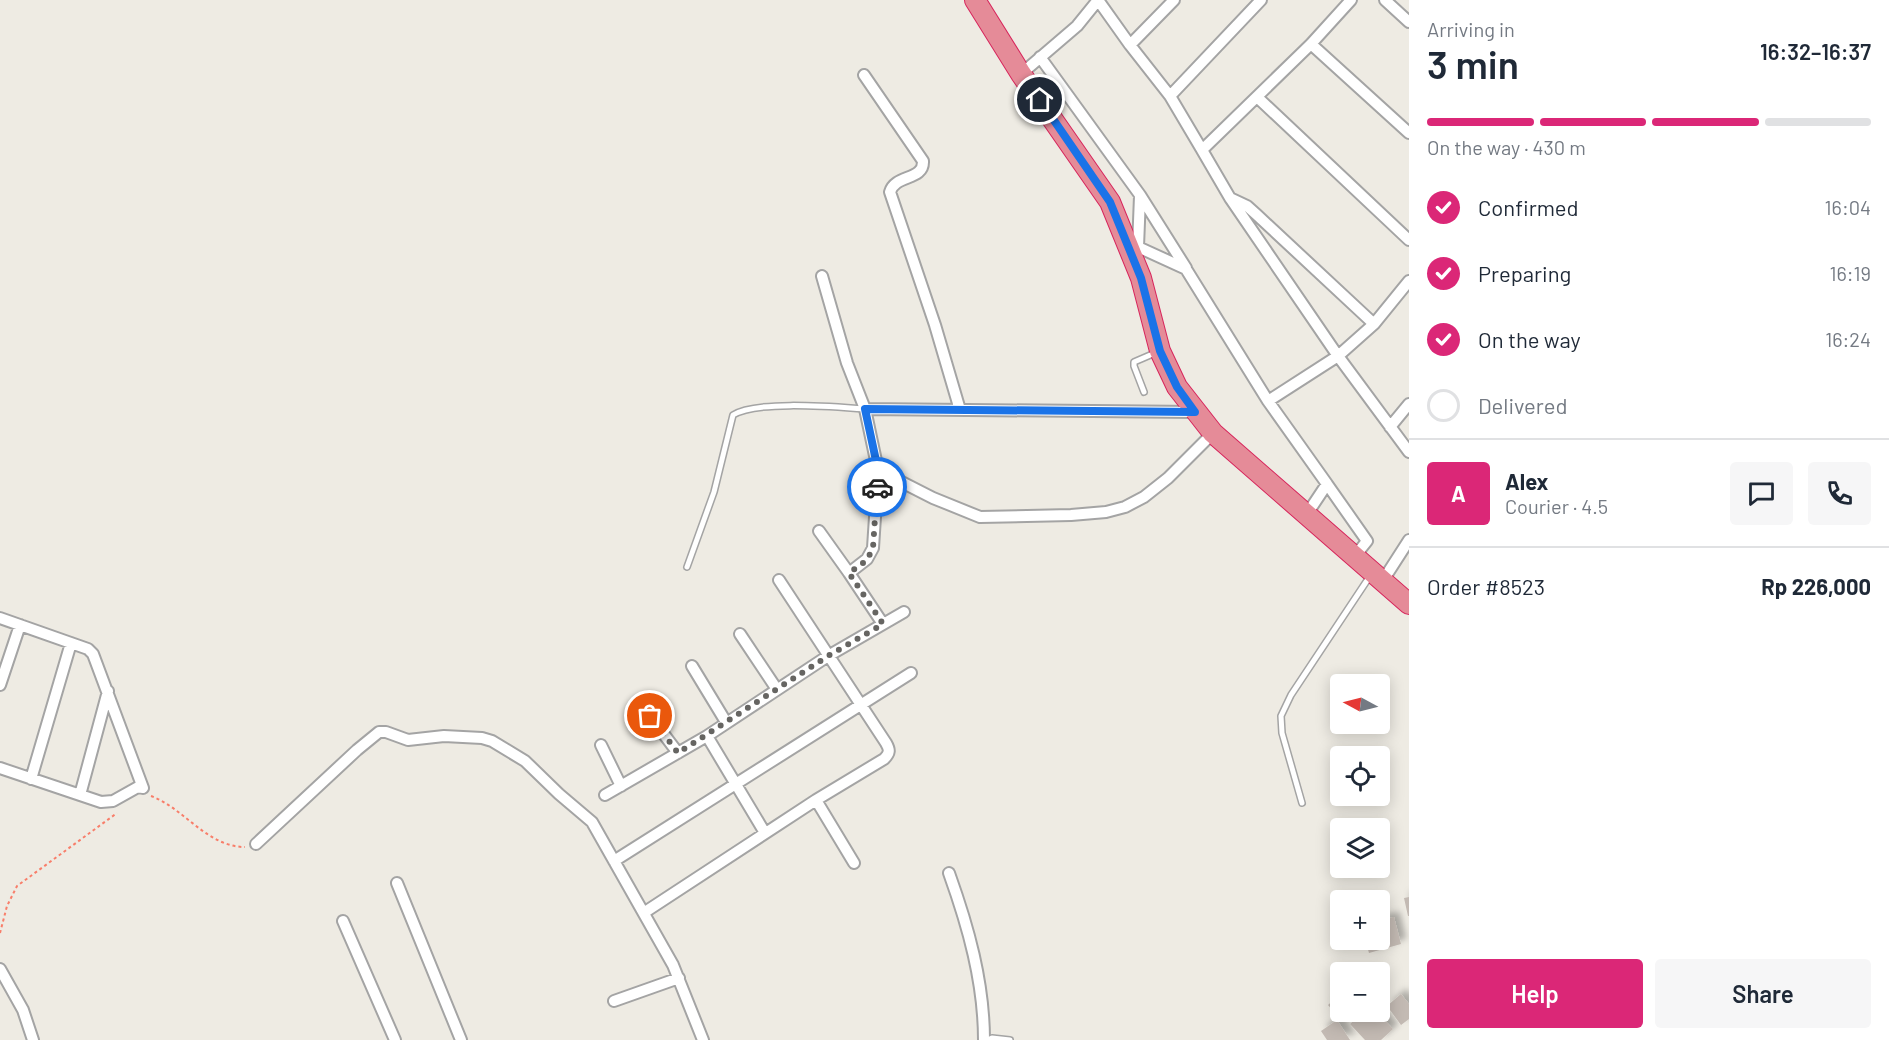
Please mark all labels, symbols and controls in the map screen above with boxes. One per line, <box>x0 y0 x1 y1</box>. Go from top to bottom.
text: Arriving in <box>1427 17 1515 41</box>
text: 16:32–16:37 <box>1760 38 1871 64</box>
text: 3 min <box>1427 40 1519 87</box>
pin <box>1014 74 1065 125</box>
icon: home <box>1023 83 1056 116</box>
text: On the way · 430 m <box>1427 135 1586 159</box>
icon: check <box>1427 191 1460 224</box>
text: Confirmed <box>1478 194 1578 220</box>
text: 16:04 <box>1825 195 1871 219</box>
icon: check <box>1427 257 1460 290</box>
text: Preparing <box>1478 260 1571 286</box>
text: 16:19 <box>1830 261 1871 285</box>
icon: check <box>1427 323 1460 356</box>
text: On the way <box>1478 326 1581 352</box>
text: 16:24 <box>1825 327 1871 351</box>
text: Delivered <box>1478 392 1567 418</box>
courier <box>847 457 907 517</box>
button: chat <box>1730 462 1793 525</box>
button: phone <box>1808 462 1871 525</box>
text: Alex <box>1505 468 1548 494</box>
icon: car <box>861 471 894 504</box>
text: A <box>1451 480 1466 506</box>
text: Courier · 4.5 <box>1505 494 1608 518</box>
text: Order #8523 <box>1427 573 1545 599</box>
text: Rp 226,000 <box>1761 573 1871 599</box>
north arrow <box>1330 674 1390 734</box>
map controls <box>1330 674 1390 1022</box>
pin <box>624 690 675 741</box>
icon: bag <box>633 699 666 732</box>
button: locate <box>1330 746 1390 806</box>
button: layers <box>1330 818 1390 878</box>
button: + <box>1330 890 1390 950</box>
button: Help <box>1427 959 1643 1028</box>
button: Share <box>1655 959 1871 1028</box>
button: − <box>1330 962 1390 1022</box>

